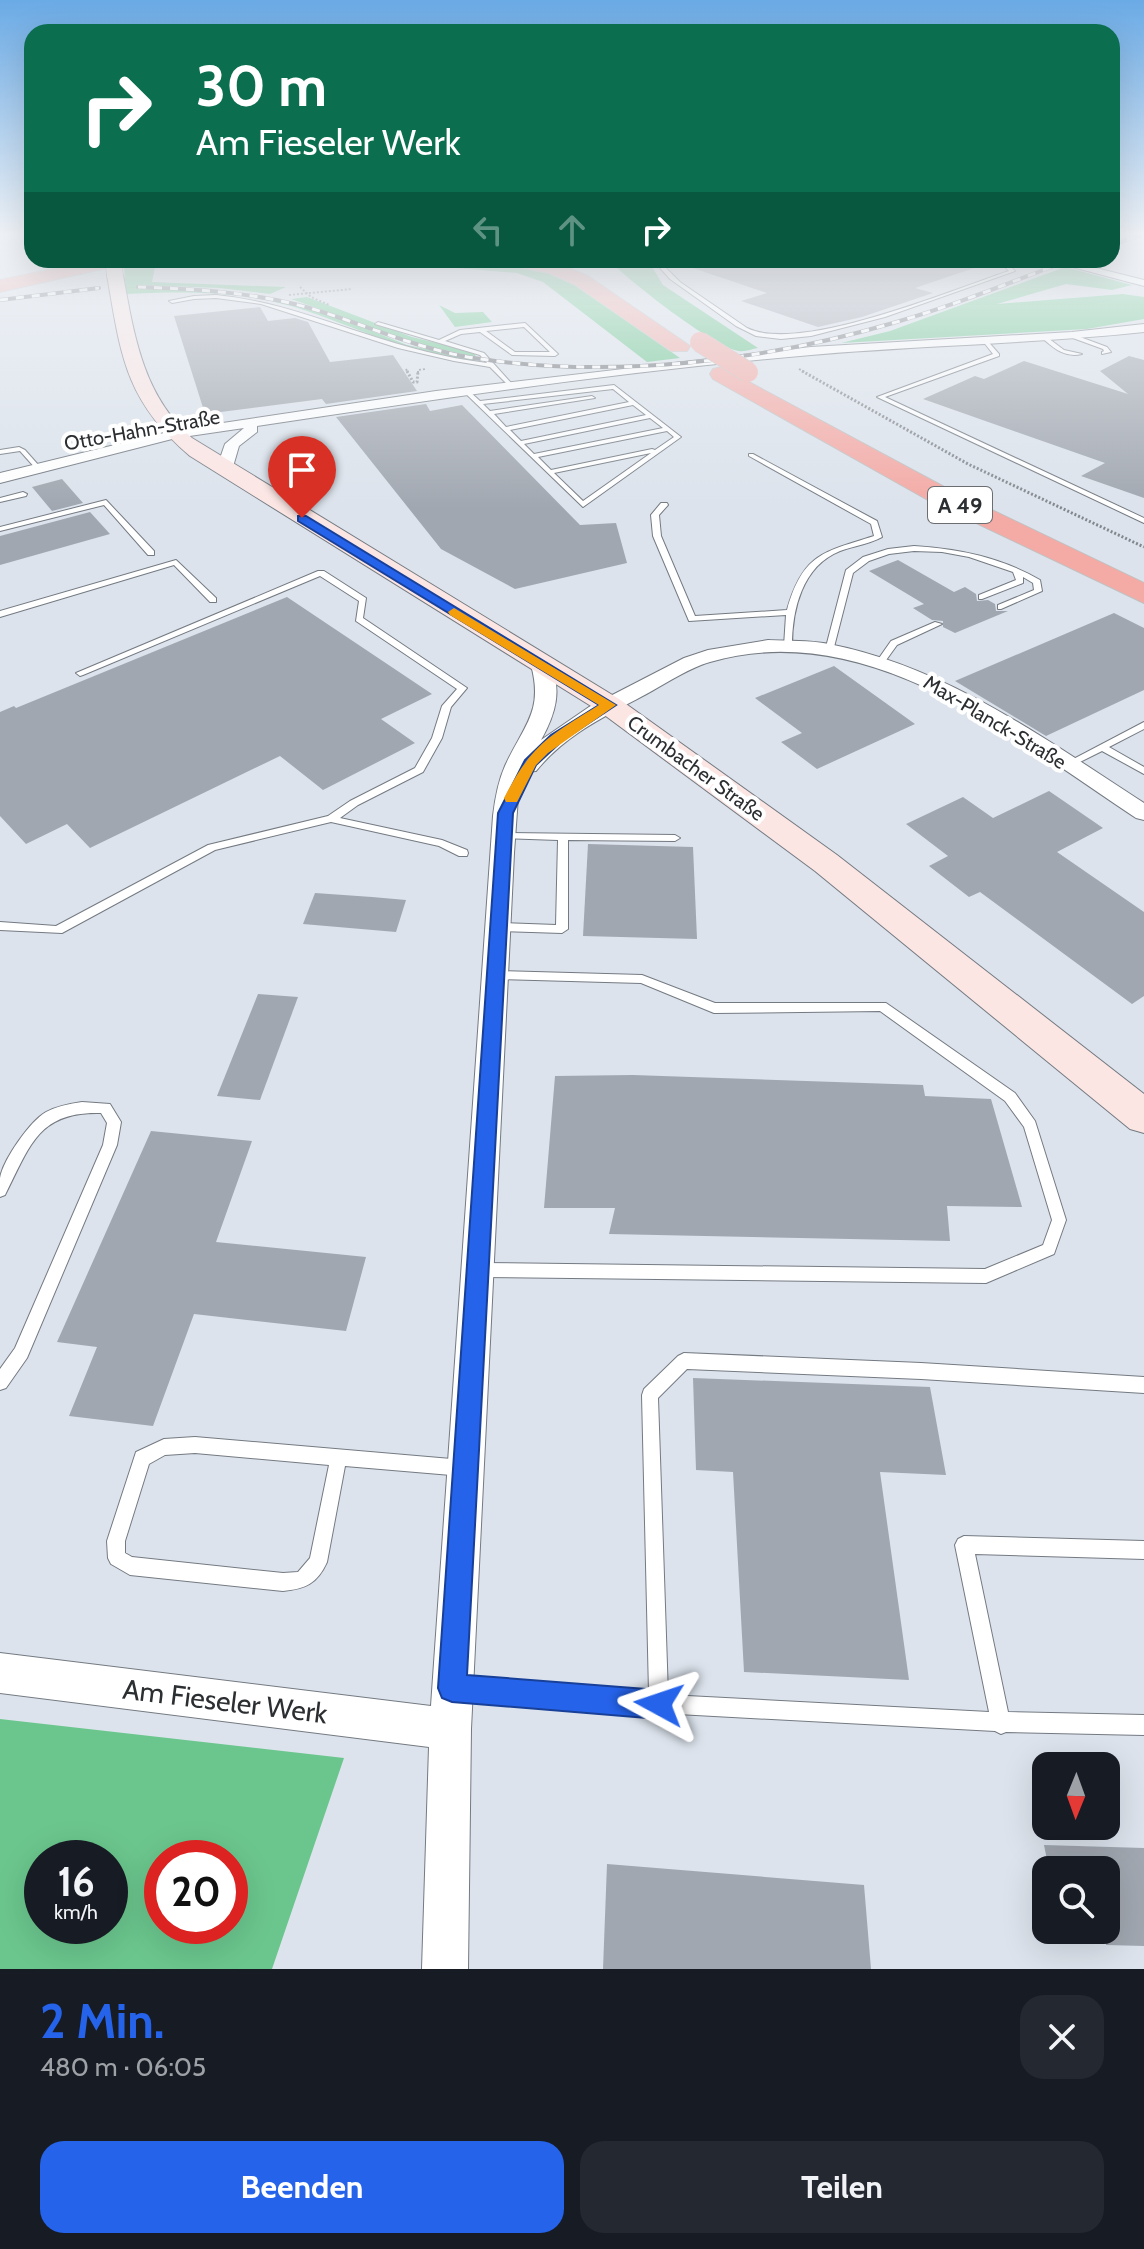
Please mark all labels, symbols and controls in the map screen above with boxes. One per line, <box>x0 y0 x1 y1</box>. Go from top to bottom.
text: 30 m <box>196 52 327 120</box>
icon: right <box>64 56 168 160</box>
text: Am Fieseler Werk <box>196 120 461 164</box>
icon: left <box>466 208 510 252</box>
icon: ahead <box>550 208 594 252</box>
icon: right <box>634 208 678 252</box>
street label: Otto-Hahn-Straße <box>62 404 222 456</box>
pin <box>268 436 336 518</box>
icon: arrive <box>280 448 324 492</box>
road number: A 49 <box>928 487 992 523</box>
street label: Max-Planck-Straße <box>919 670 1071 774</box>
street label: Crumbacher Straße <box>623 710 769 826</box>
position arrow <box>617 1662 701 1746</box>
street label: Am Fieseler Werk <box>121 1672 330 1730</box>
north arrow <box>1032 1752 1120 1840</box>
map controls <box>1032 1752 1120 1944</box>
speed limit sign: 20 <box>144 1840 248 1944</box>
button: search <box>1032 1856 1120 1944</box>
text: 16 <box>57 1857 95 1906</box>
text: km/h <box>54 1900 98 1924</box>
text: 2 Min. <box>40 1992 164 2050</box>
button: close <box>1020 1995 1104 2079</box>
text: 480 m · 06:05 <box>40 2051 206 2083</box>
button: Beenden <box>40 2141 564 2233</box>
button: Teilen <box>580 2141 1104 2233</box>

